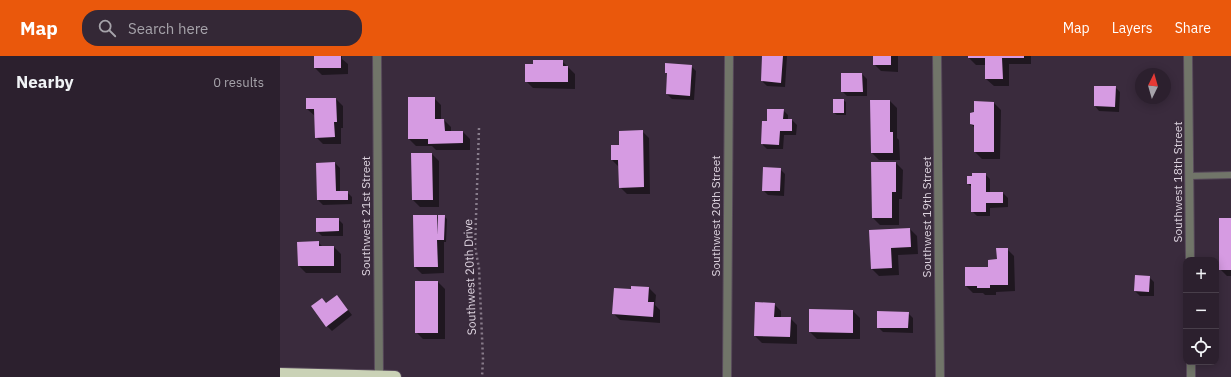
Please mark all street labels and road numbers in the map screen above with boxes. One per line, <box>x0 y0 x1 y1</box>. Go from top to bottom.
street label: Southwest 18th Street <box>1170 121 1185 243</box>
street label: Southwest 20th Street <box>708 155 723 277</box>
street label: Southwest 21st Street <box>358 156 373 276</box>
street label: Southwest 19th Street <box>919 156 934 278</box>
street label: Southwest 20th Drive <box>460 218 479 335</box>

